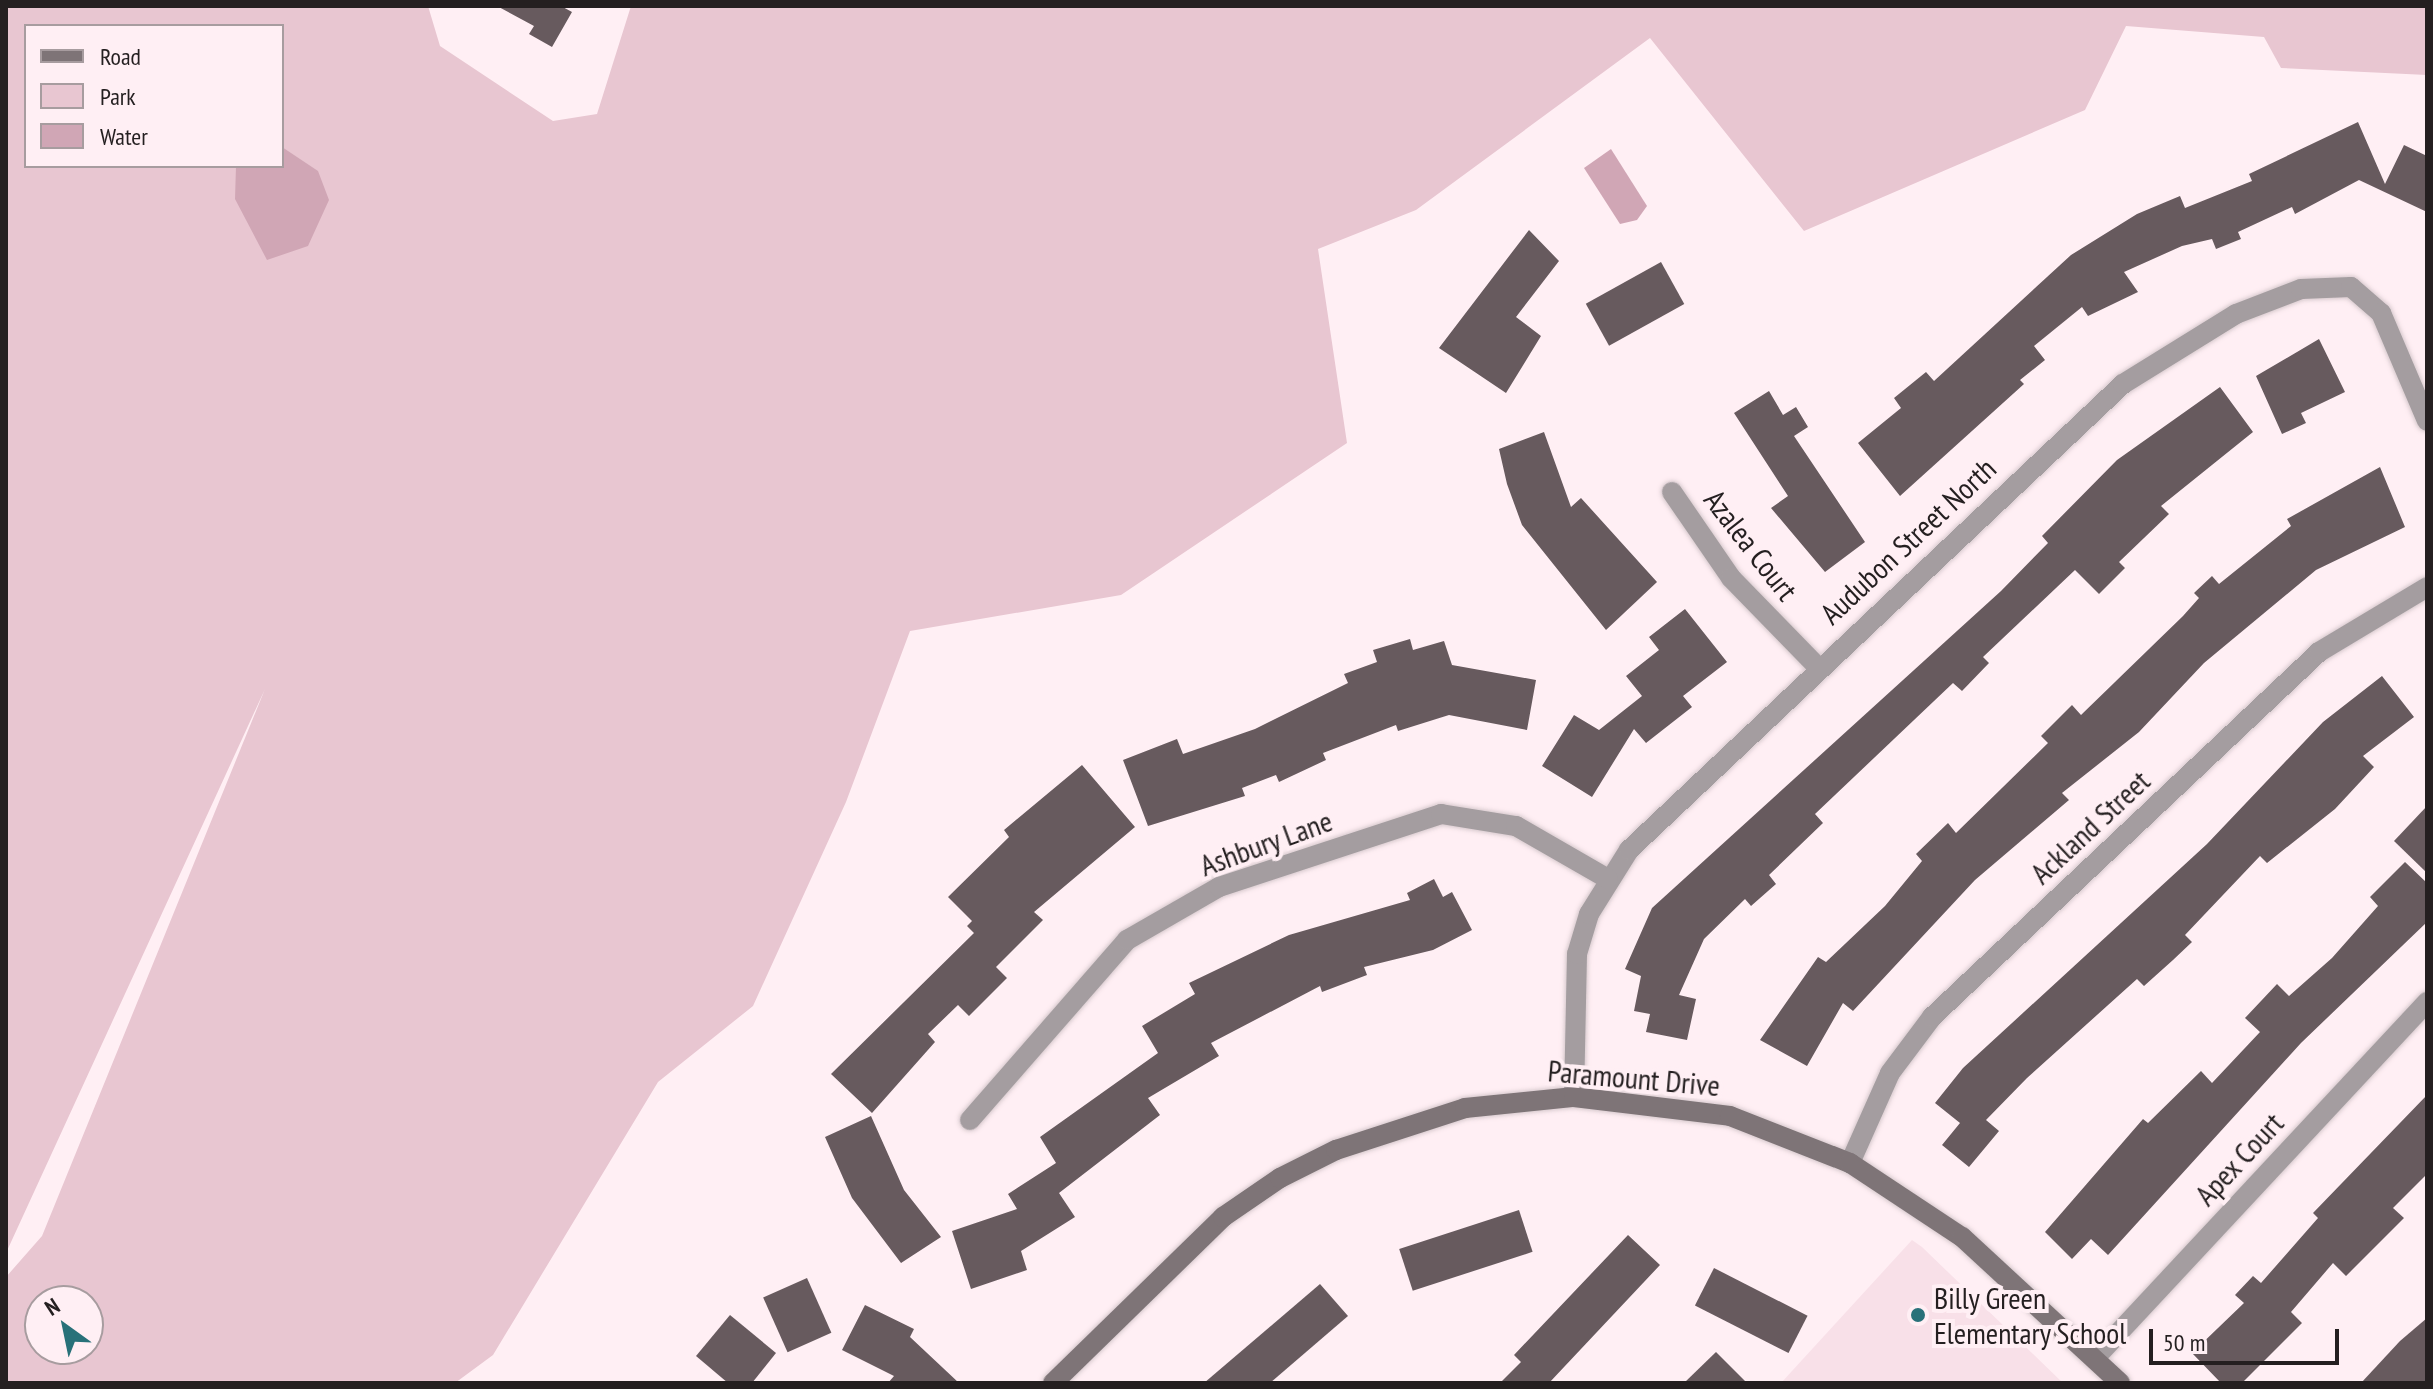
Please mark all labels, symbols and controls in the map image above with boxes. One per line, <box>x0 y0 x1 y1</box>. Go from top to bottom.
legend <box>24 24 284 168</box>
text: Road <box>100 41 141 72</box>
text: Park <box>100 81 136 112</box>
text: Water <box>100 121 148 152</box>
street label: Audubon Street North <box>1813 451 2003 631</box>
street label: Azalea Court <box>1697 483 1805 607</box>
street label: Ackland Street <box>2023 763 2157 891</box>
street label: Ashbury Lane <box>1195 802 1337 884</box>
street label: Paramount Drive <box>1546 1053 1722 1103</box>
street label: Apex Court <box>2187 1105 2291 1213</box>
place label: Billy Green Elementary School <box>1934 1280 2127 1350</box>
north arrow <box>24 1285 104 1365</box>
text: N <box>39 1292 65 1322</box>
marker: Billy Green Elementary School <box>1909 1306 1927 1324</box>
scale bar <box>2153 1313 2343 1363</box>
text: 50 m <box>2163 1327 2205 1358</box>

